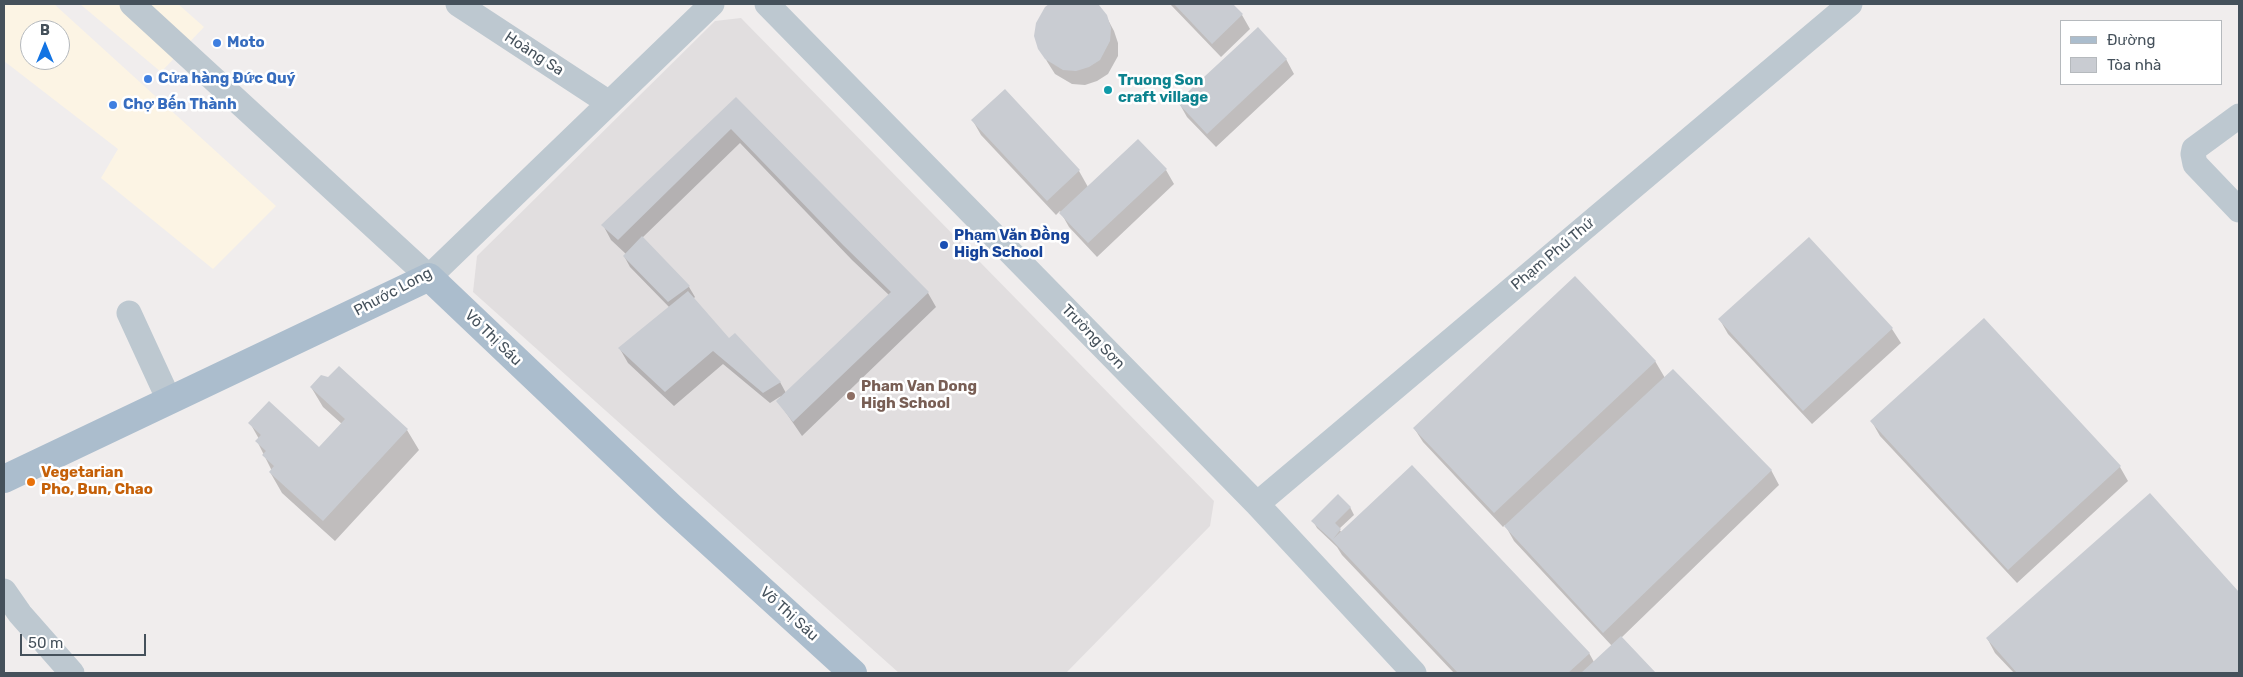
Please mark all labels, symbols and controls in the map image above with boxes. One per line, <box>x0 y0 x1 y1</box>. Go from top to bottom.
north arrow <box>20 20 70 70</box>
legend <box>2060 20 2223 85</box>
text: B <box>40 22 50 39</box>
street label: Hoàng Sa <box>501 28 567 80</box>
text: Đường <box>2107 31 2155 49</box>
place label: Moto <box>227 34 265 52</box>
marker: Moto <box>211 37 223 49</box>
text: Tòa nhà <box>2107 56 2161 74</box>
place label: Cửa hàng Đức Quý <box>158 70 296 88</box>
place label: Truong Son craft village <box>1118 72 1208 107</box>
marker: Cửa hàng Đức Quý <box>142 73 154 85</box>
marker: Truong Son craft village <box>1102 84 1114 96</box>
place label: Chợ Bến Thành <box>123 96 237 114</box>
marker: Chợ Bến Thành <box>107 99 119 111</box>
street label: Phạm Phú Thứ <box>1508 214 1598 294</box>
place label: Phạm Văn Đồng High School <box>954 227 1070 262</box>
marker: Phạm Văn Đồng High School <box>938 239 950 251</box>
street label: Phước Long <box>351 264 435 320</box>
street label: Trường Sơn <box>1058 301 1128 373</box>
street label: Võ Thị Sáu <box>461 306 525 370</box>
place label: Pham Van Dong High School <box>861 378 977 413</box>
marker: Pham Van Dong High School <box>845 390 857 402</box>
place label: Vegetarian Pho, Bun, Chao <box>41 464 153 499</box>
marker: Vegetarian Pho, Bun, Chao <box>25 476 37 488</box>
street label: Võ Thị Sáu <box>756 583 822 645</box>
scale bar <box>22 624 149 656</box>
text: 50 m <box>28 634 63 652</box>

